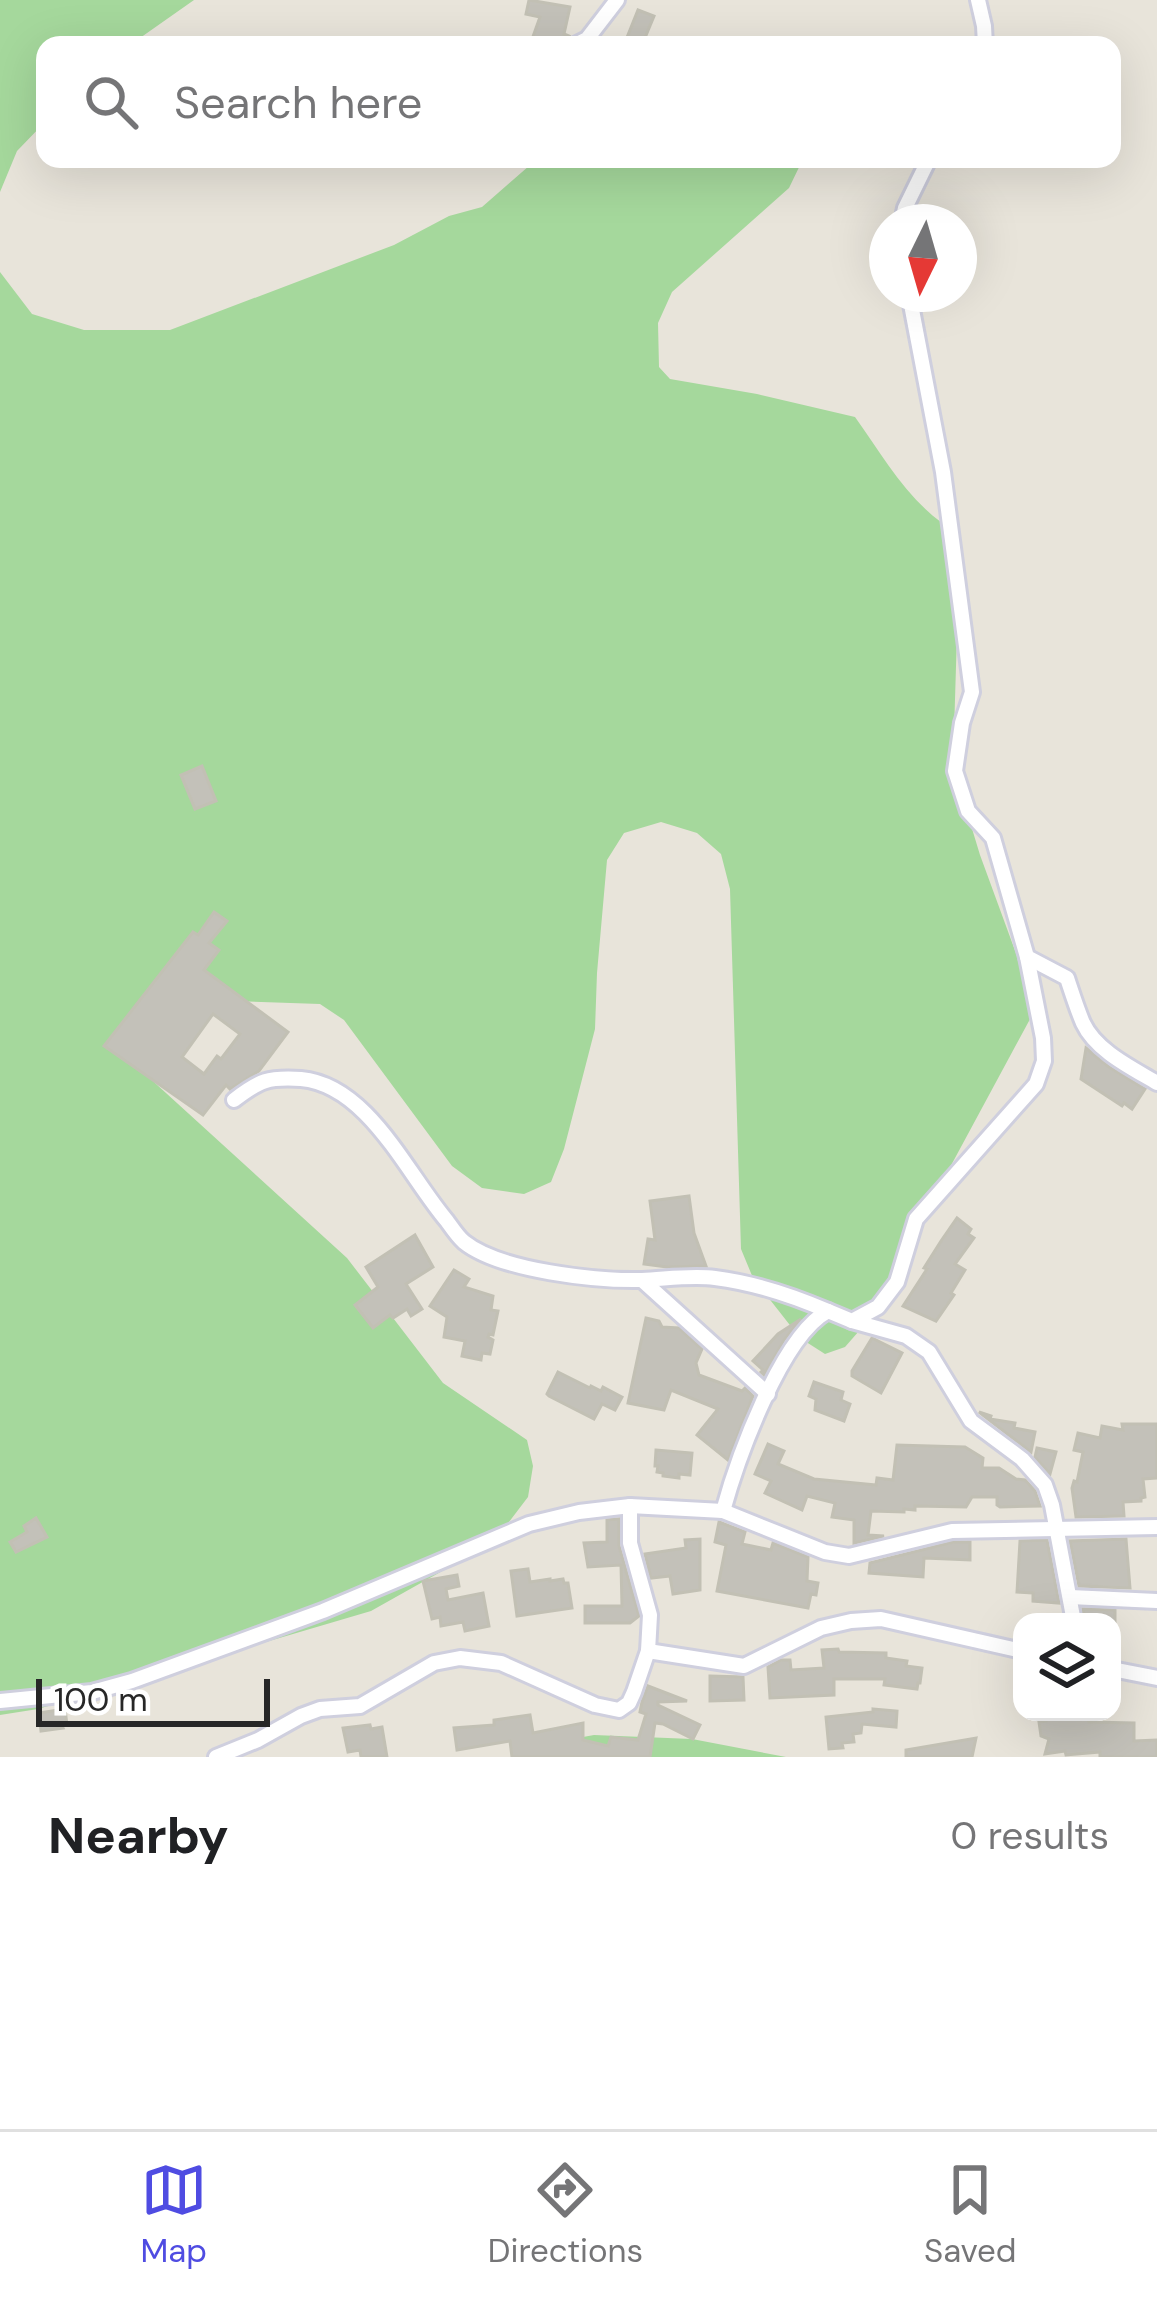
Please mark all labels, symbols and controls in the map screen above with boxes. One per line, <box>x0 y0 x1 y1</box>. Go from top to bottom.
search box <box>36 36 1121 168</box>
icon: search <box>78 69 144 135</box>
text: Search here <box>174 73 422 132</box>
north arrow <box>869 204 977 312</box>
map controls <box>1013 1613 1121 1721</box>
button: layers <box>1013 1613 1121 1721</box>
scale bar <box>36 1673 270 1726</box>
text: 100 m <box>54 1678 148 1721</box>
text: Nearby <box>48 1802 229 1869</box>
text: 0 results <box>951 1810 1109 1861</box>
tab: Map <box>140 2157 207 2272</box>
tab: Directions <box>488 2157 643 2272</box>
tab: Saved <box>924 2157 1017 2272</box>

